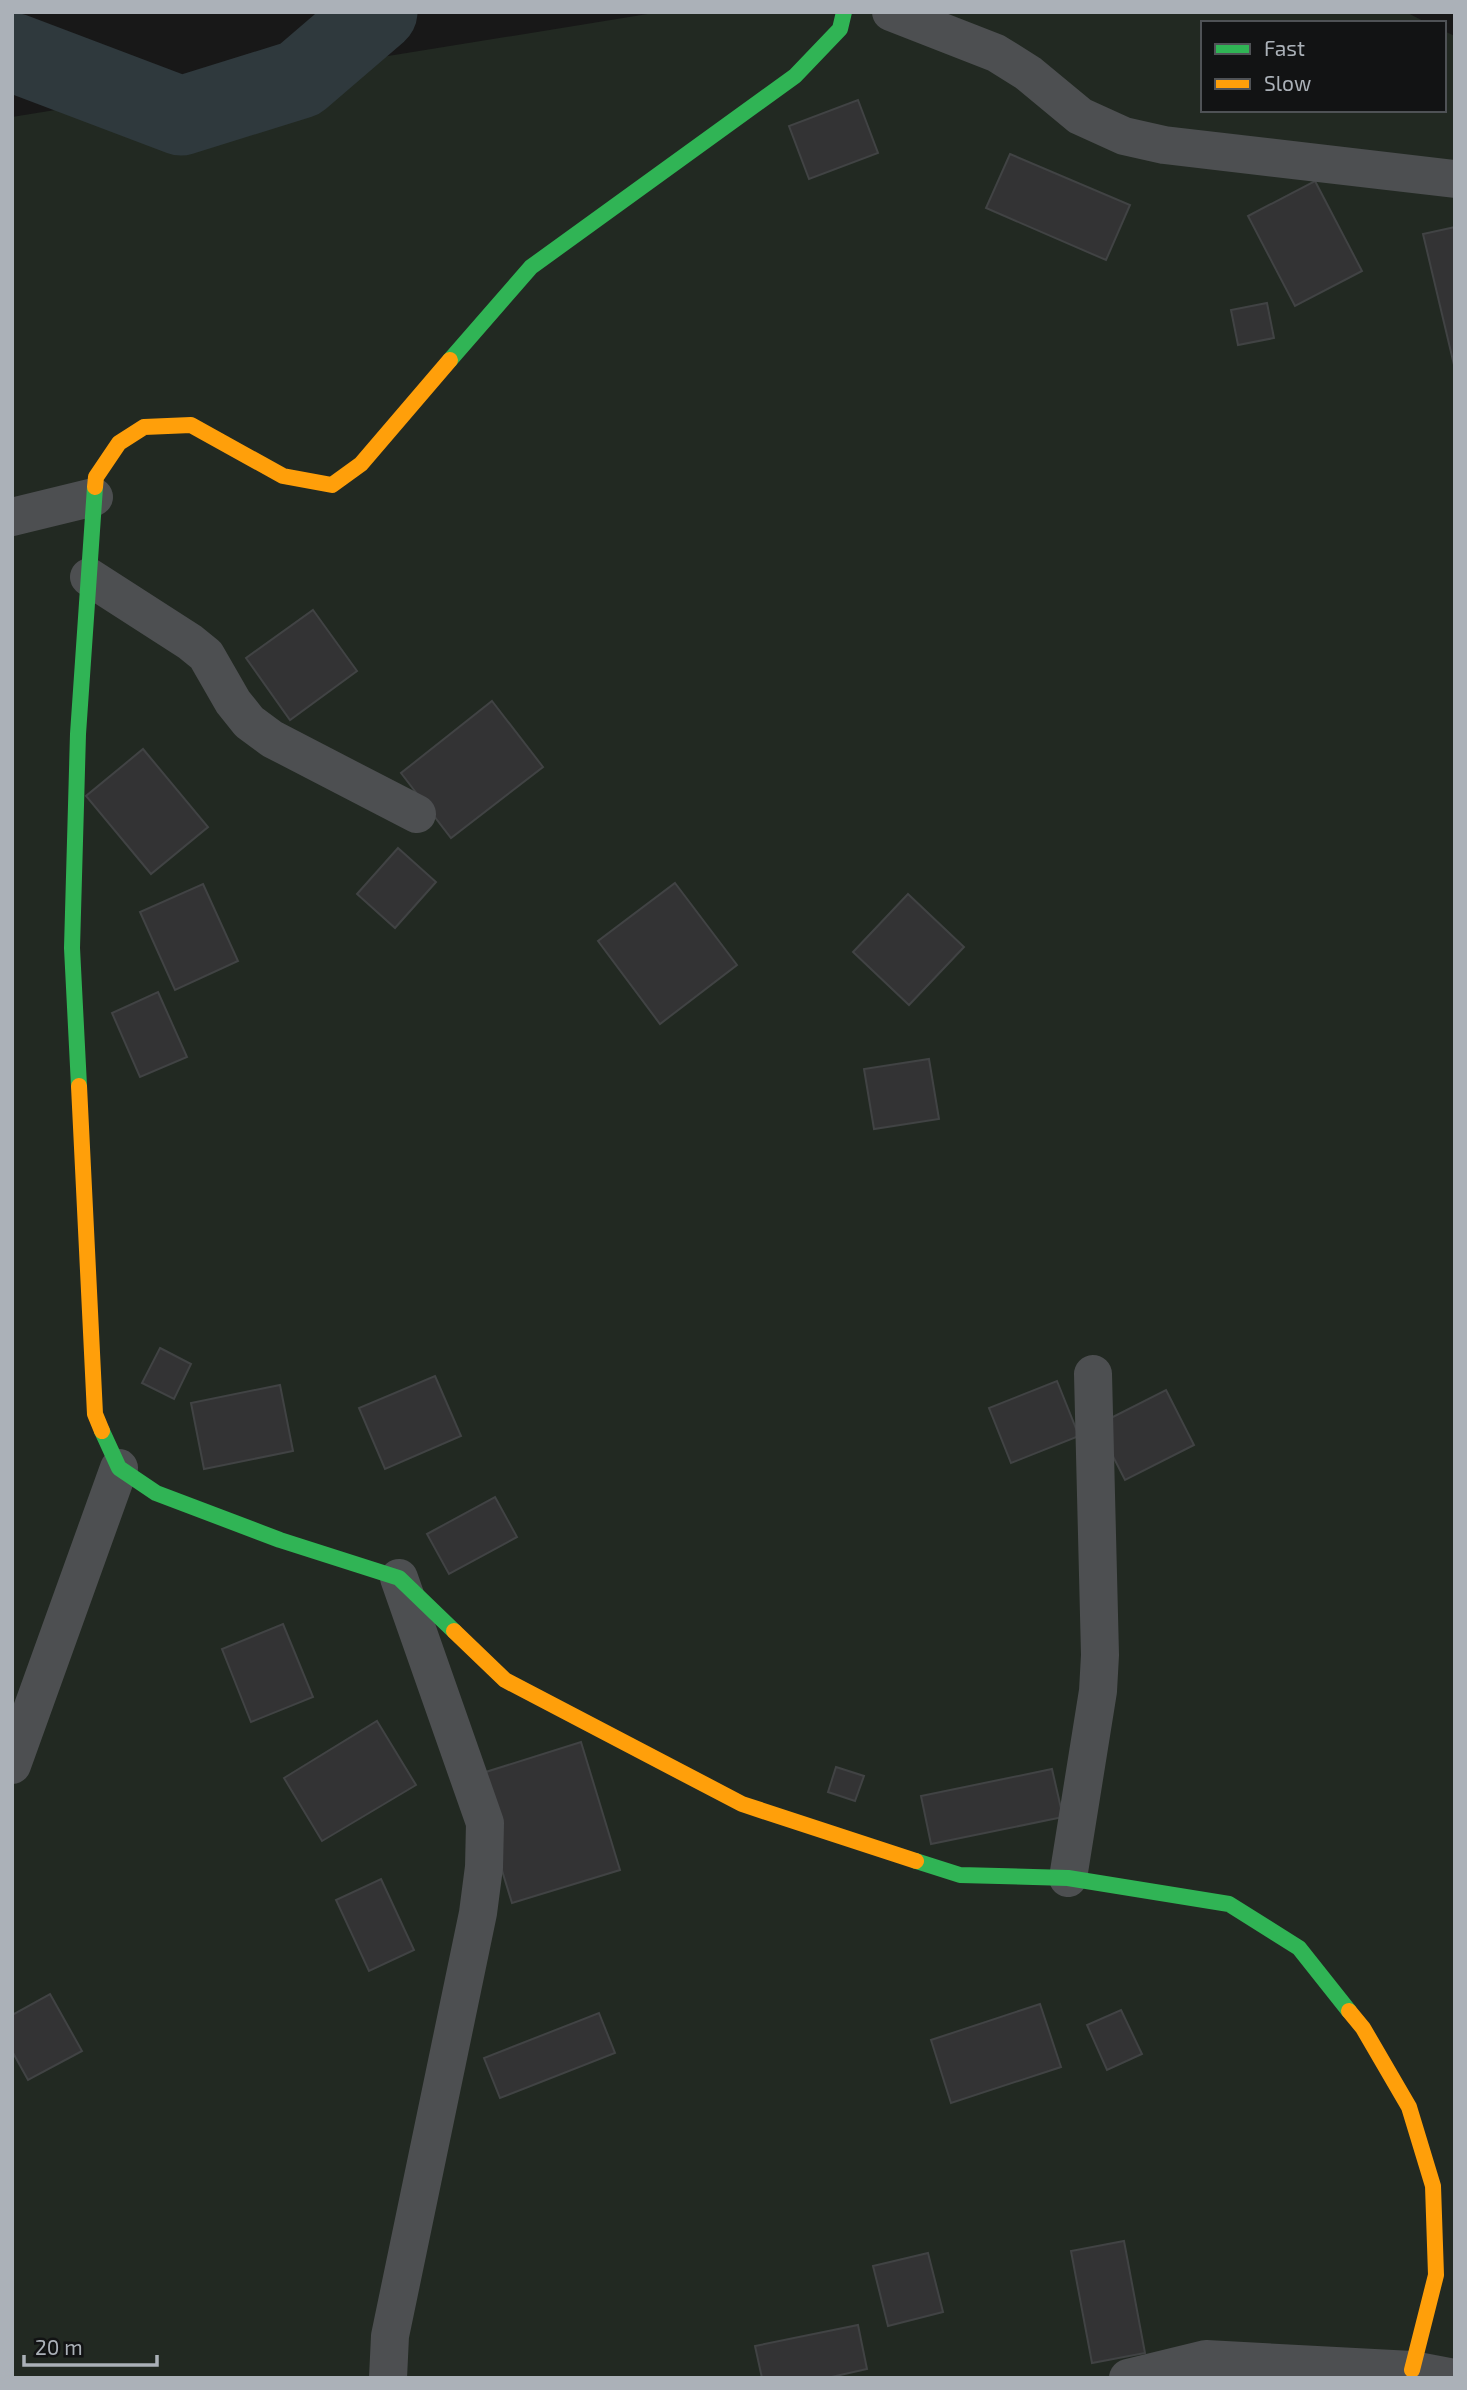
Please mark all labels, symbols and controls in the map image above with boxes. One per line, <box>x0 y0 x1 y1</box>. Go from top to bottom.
legend <box>1201 21 1446 112</box>
text: Fast <box>1264 35 1305 60</box>
text: Slow <box>1264 70 1311 95</box>
scale bar <box>24 2324 158 2368</box>
text: 20 m <box>35 2334 83 2359</box>

